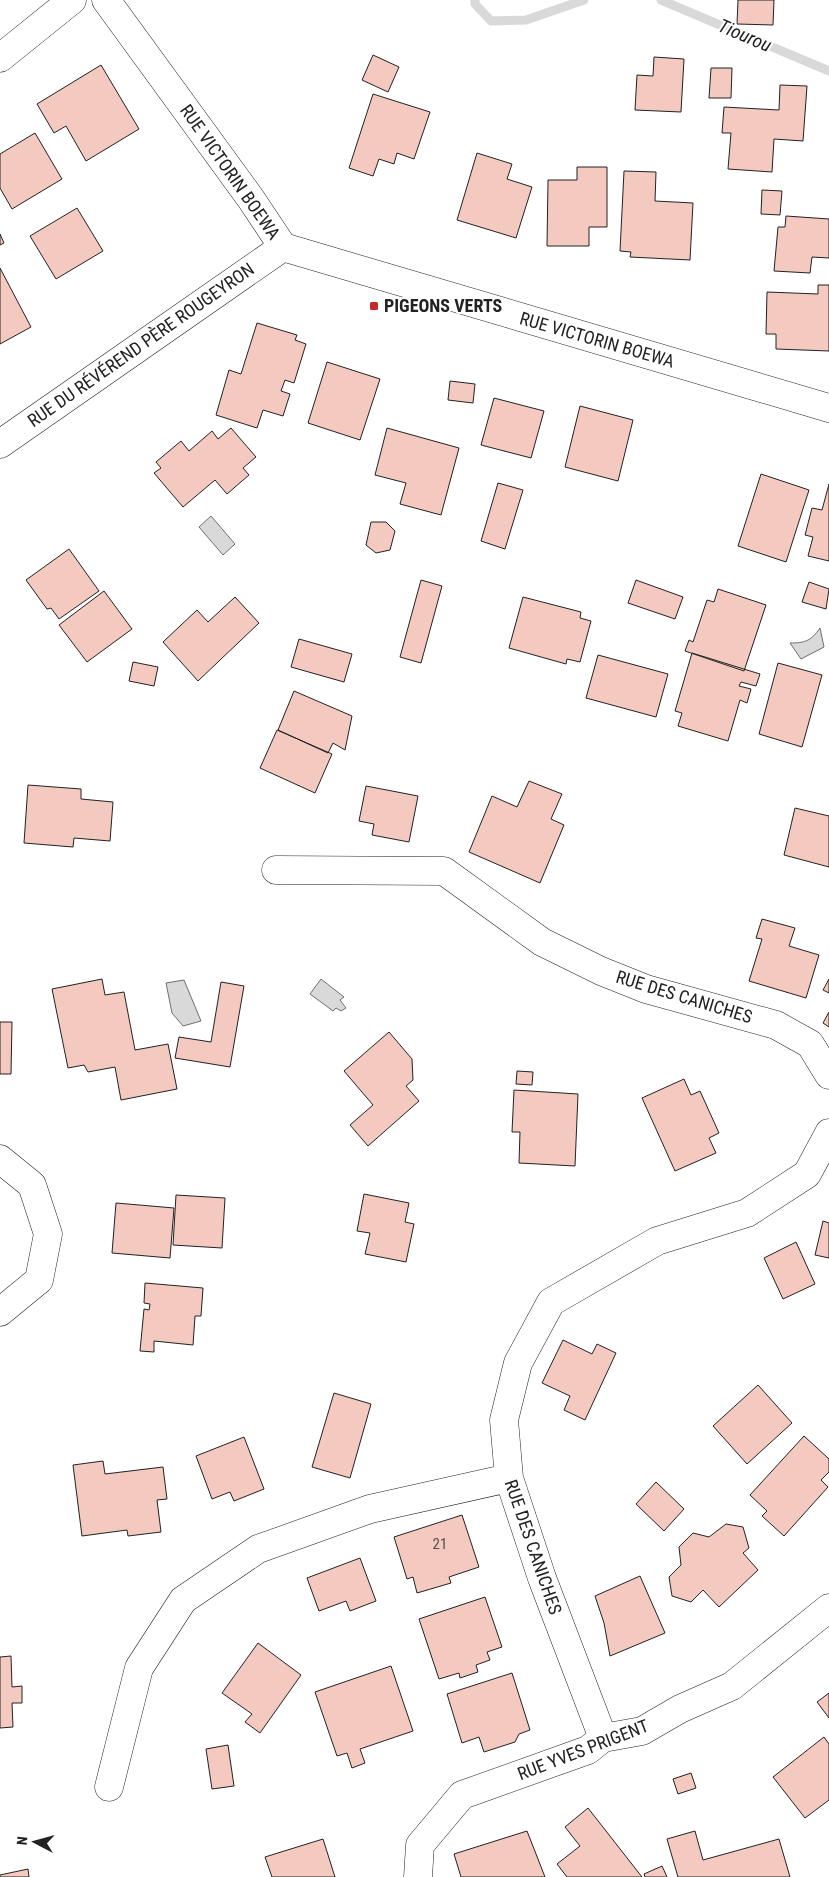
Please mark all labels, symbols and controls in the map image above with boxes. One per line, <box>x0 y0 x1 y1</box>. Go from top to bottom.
water label: Tiourou <box>715 14 775 57</box>
street label: RUE VICTORIN BOEWA <box>176 100 285 244</box>
street label: RUE DU RÉVÉREND PÈRE ROUGEYRON <box>24 258 258 431</box>
place label: PIGEONS VERTS <box>384 295 503 316</box>
marker: PIGEONS VERTS <box>368 300 380 312</box>
street label: RUE VICTORIN BOEWA <box>517 307 677 372</box>
street label: RUE DES CANICHES <box>614 966 755 1027</box>
street label: RUE DES CANICHES <box>501 1477 566 1617</box>
house number: 21 <box>433 1535 447 1553</box>
street label: RUE YVES PRIGENT <box>514 1715 651 1784</box>
north arrow <box>10 1817 60 1867</box>
text: N <box>14 1836 30 1846</box>

